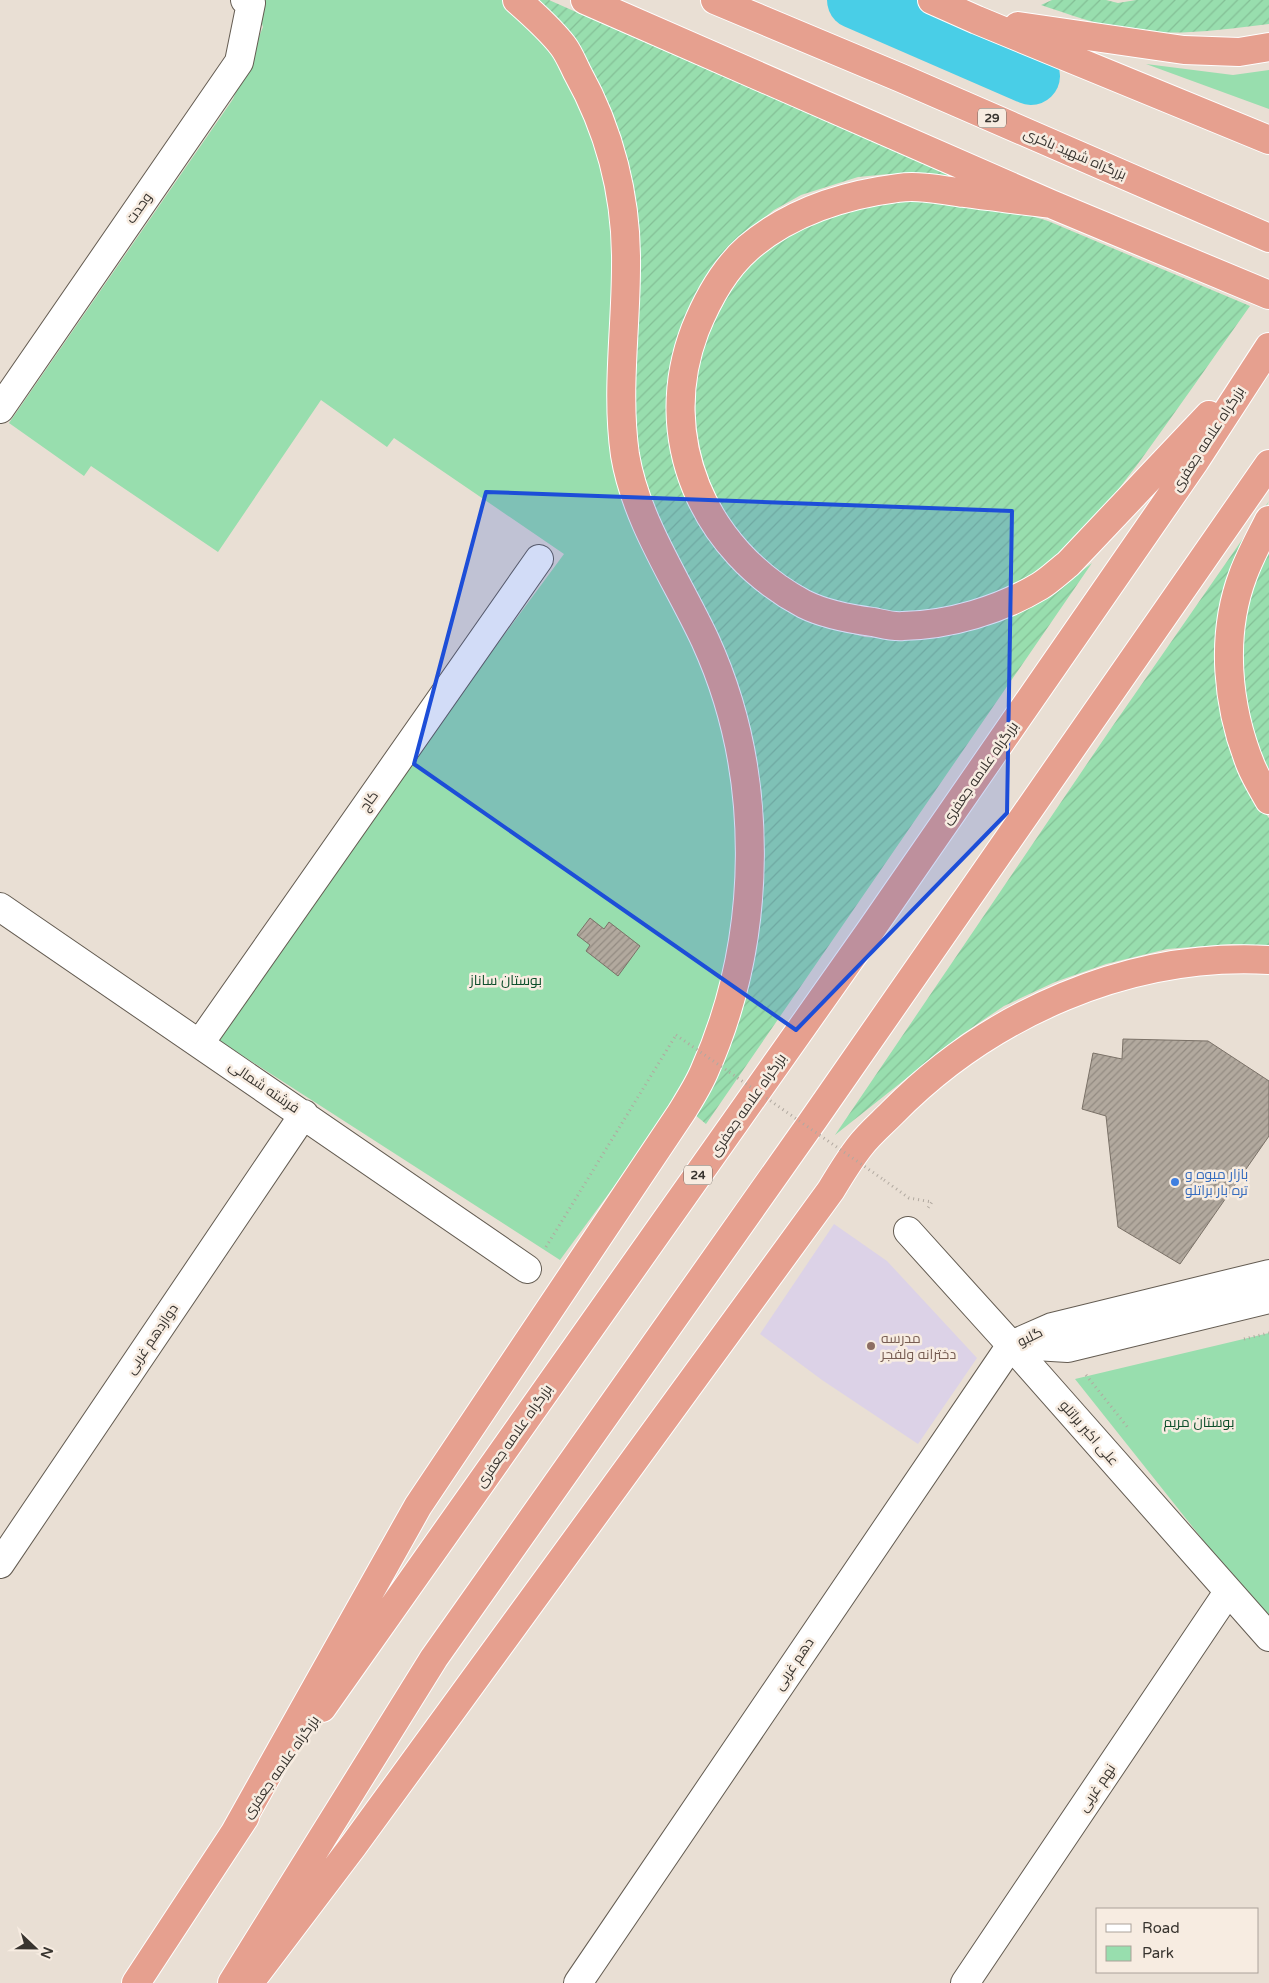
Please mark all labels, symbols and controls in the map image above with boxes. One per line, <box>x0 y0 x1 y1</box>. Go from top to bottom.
road number: 29 <box>978 109 1006 128</box>
street label: بزرگراه شهید باکری <box>1021 125 1129 183</box>
street label: وحدت <box>122 189 156 227</box>
street label: بزرگراه علامه جعفری <box>1168 383 1248 495</box>
street label: بزرگراه علامه جعفری <box>938 718 1022 828</box>
street label: کاج <box>356 788 382 814</box>
park label: بوستان ساناز <box>469 972 542 989</box>
street label: بزرگراه علامه جعفری <box>706 1050 790 1160</box>
street label: فرشته شمالی <box>225 1057 303 1117</box>
road number: 24 <box>684 1166 712 1184</box>
place label: بازار میوه و تره بار براتلو <box>1185 1166 1248 1199</box>
marker: بازار میوه و تره بار براتلو <box>1169 1176 1181 1188</box>
street label: دوازدهم غربی <box>122 1301 183 1378</box>
street label: گلبو <box>1015 1324 1045 1350</box>
place label: مدرسه دخترانه ولفجر <box>880 1330 956 1363</box>
marker: مدرسه دخترانه ولفجر <box>865 1340 877 1352</box>
street label: بزرگراه علامه جعفری <box>472 1381 556 1491</box>
street label: علی اکبر براتلو <box>1056 1397 1122 1469</box>
park label: بوستان مریم <box>1164 1414 1234 1432</box>
street label: دهم غربی <box>770 1635 818 1694</box>
street label: بزرگراه علامه جعفری <box>239 1712 323 1822</box>
street label: نهم غربی <box>1075 1761 1120 1816</box>
legend <box>1096 1908 1259 1973</box>
text: Road <box>1142 1919 1180 1937</box>
north arrow <box>10 1923 60 1973</box>
text: N <box>37 1944 57 1961</box>
text: Park <box>1142 1944 1174 1962</box>

